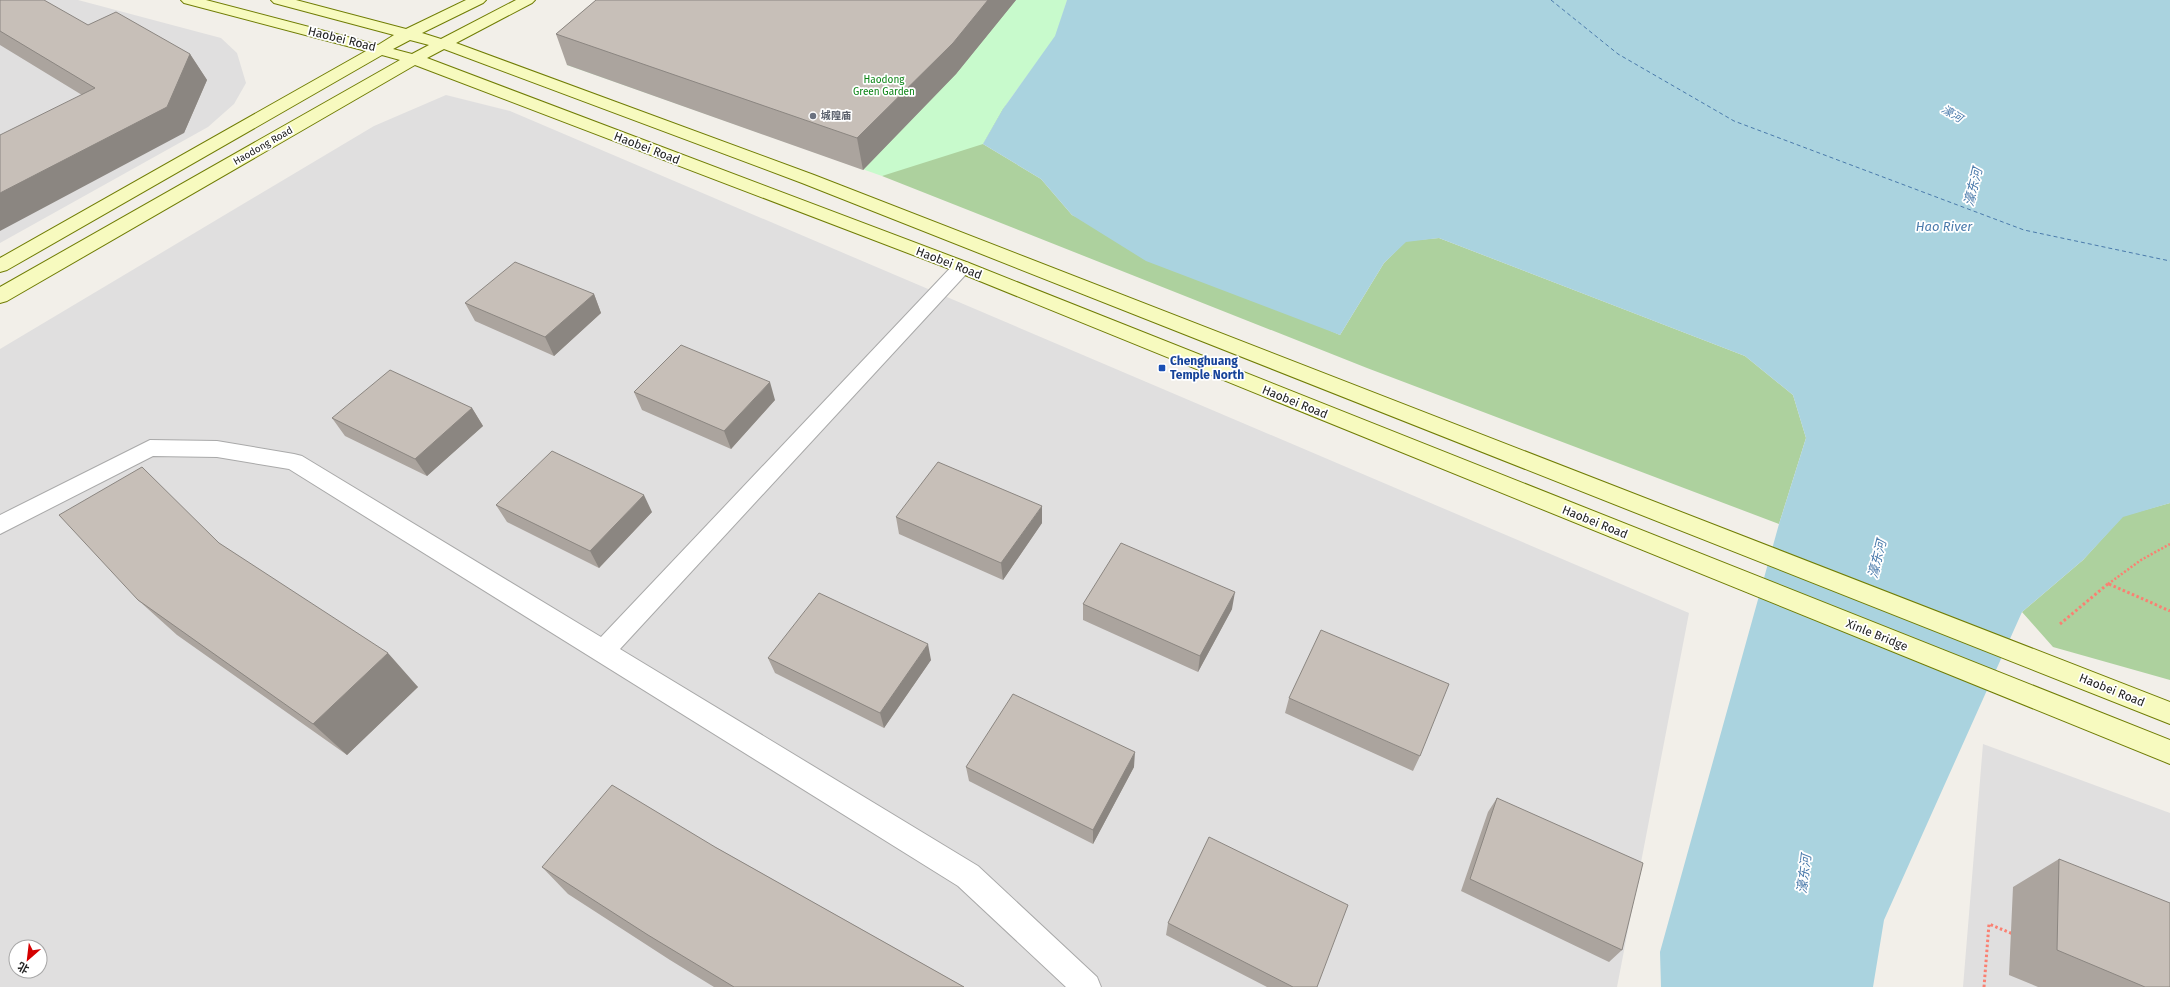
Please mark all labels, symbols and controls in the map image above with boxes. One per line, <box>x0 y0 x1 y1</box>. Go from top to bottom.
street label: Haobei Road <box>307 24 377 54</box>
park label: Haodong Green Garden <box>853 74 915 98</box>
water label: 濠河 <box>1939 103 1966 126</box>
place label: 城隍庙 <box>821 109 851 122</box>
marker: 城隍庙 <box>808 111 818 121</box>
street label: Haodong Road <box>231 124 295 168</box>
street label: Haobei Road <box>612 129 682 167</box>
water label: 濠东河 <box>1961 163 1986 208</box>
water label: Hao River <box>1916 219 1973 234</box>
street label: Haobei Road <box>914 244 984 282</box>
place label: Chenghuang Temple North <box>1170 354 1244 382</box>
marker: Chenghuang Temple North <box>1157 363 1167 373</box>
street label: Haobei Road <box>1260 382 1330 422</box>
street label: Haobei Road <box>1560 502 1630 542</box>
water label: 濠东河 <box>1865 535 1890 580</box>
street label: Xinle Bridge <box>1844 616 1910 654</box>
street label: Haobei Road <box>2077 670 2147 710</box>
water label: 濠东河 <box>1794 851 1814 894</box>
north arrow <box>8 939 48 979</box>
text: 北 <box>16 959 31 976</box>

